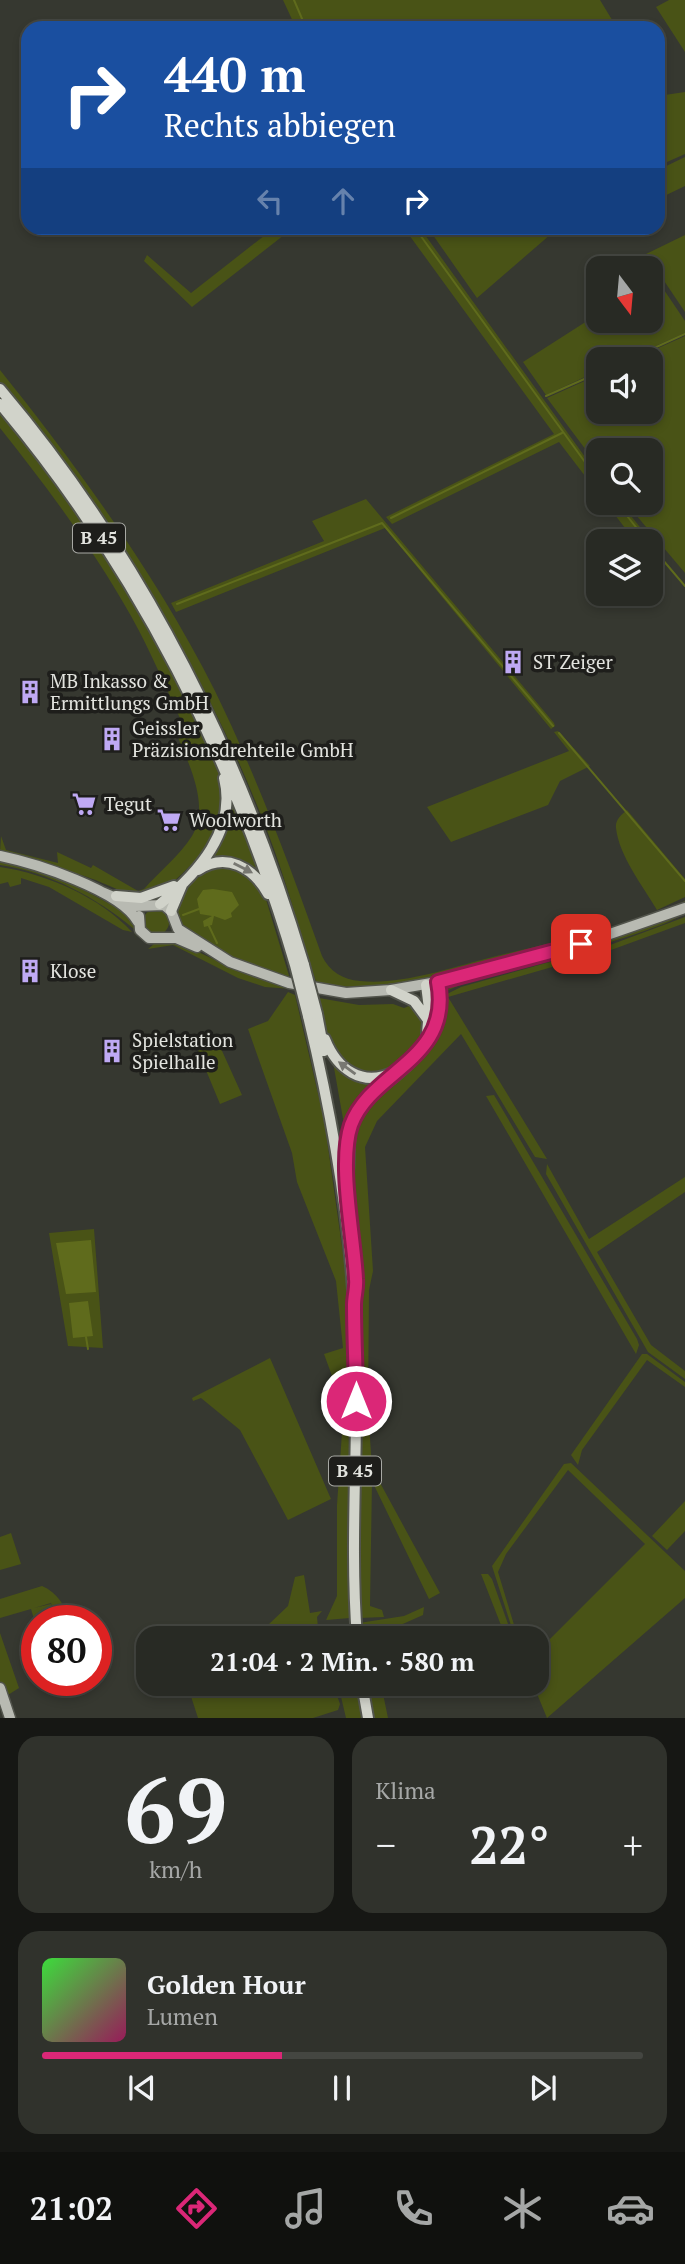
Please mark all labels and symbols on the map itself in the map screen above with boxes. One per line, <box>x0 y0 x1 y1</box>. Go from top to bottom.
north arrow <box>586 256 663 332</box>
road number: B 45 <box>73 524 125 552</box>
building icon: ST Zeiger <box>499 648 527 676</box>
place label: ST Zeiger <box>533 649 614 674</box>
place label: MB Inkasso & Ermittlungs GmbH <box>50 668 209 715</box>
building icon: MB Inkasso & Ermittlungs GmbH <box>16 678 44 706</box>
place label: Geissler Präzisionsdrehteile GmbH <box>132 715 354 762</box>
building icon: Geissler Präzisionsdrehteile GmbH <box>98 725 126 753</box>
supermarket icon: Tegut <box>70 790 98 818</box>
place label: Tegut <box>104 791 152 816</box>
supermarket icon: Woolworth <box>155 806 183 834</box>
place label: Woolworth <box>189 807 282 832</box>
one-way arrow <box>233 863 253 874</box>
pin <box>551 914 611 974</box>
building icon: Klose <box>16 957 44 985</box>
place label: Klose <box>50 958 96 983</box>
place label: Spielstation Spielhalle <box>132 1027 233 1074</box>
building icon: Spielstation Spielhalle <box>98 1037 126 1065</box>
one-way arrow <box>338 1061 356 1076</box>
position arrow <box>319 1364 393 1438</box>
road number: B 45 <box>329 1456 381 1486</box>
speed limit sign: 80 <box>21 1605 112 1696</box>

